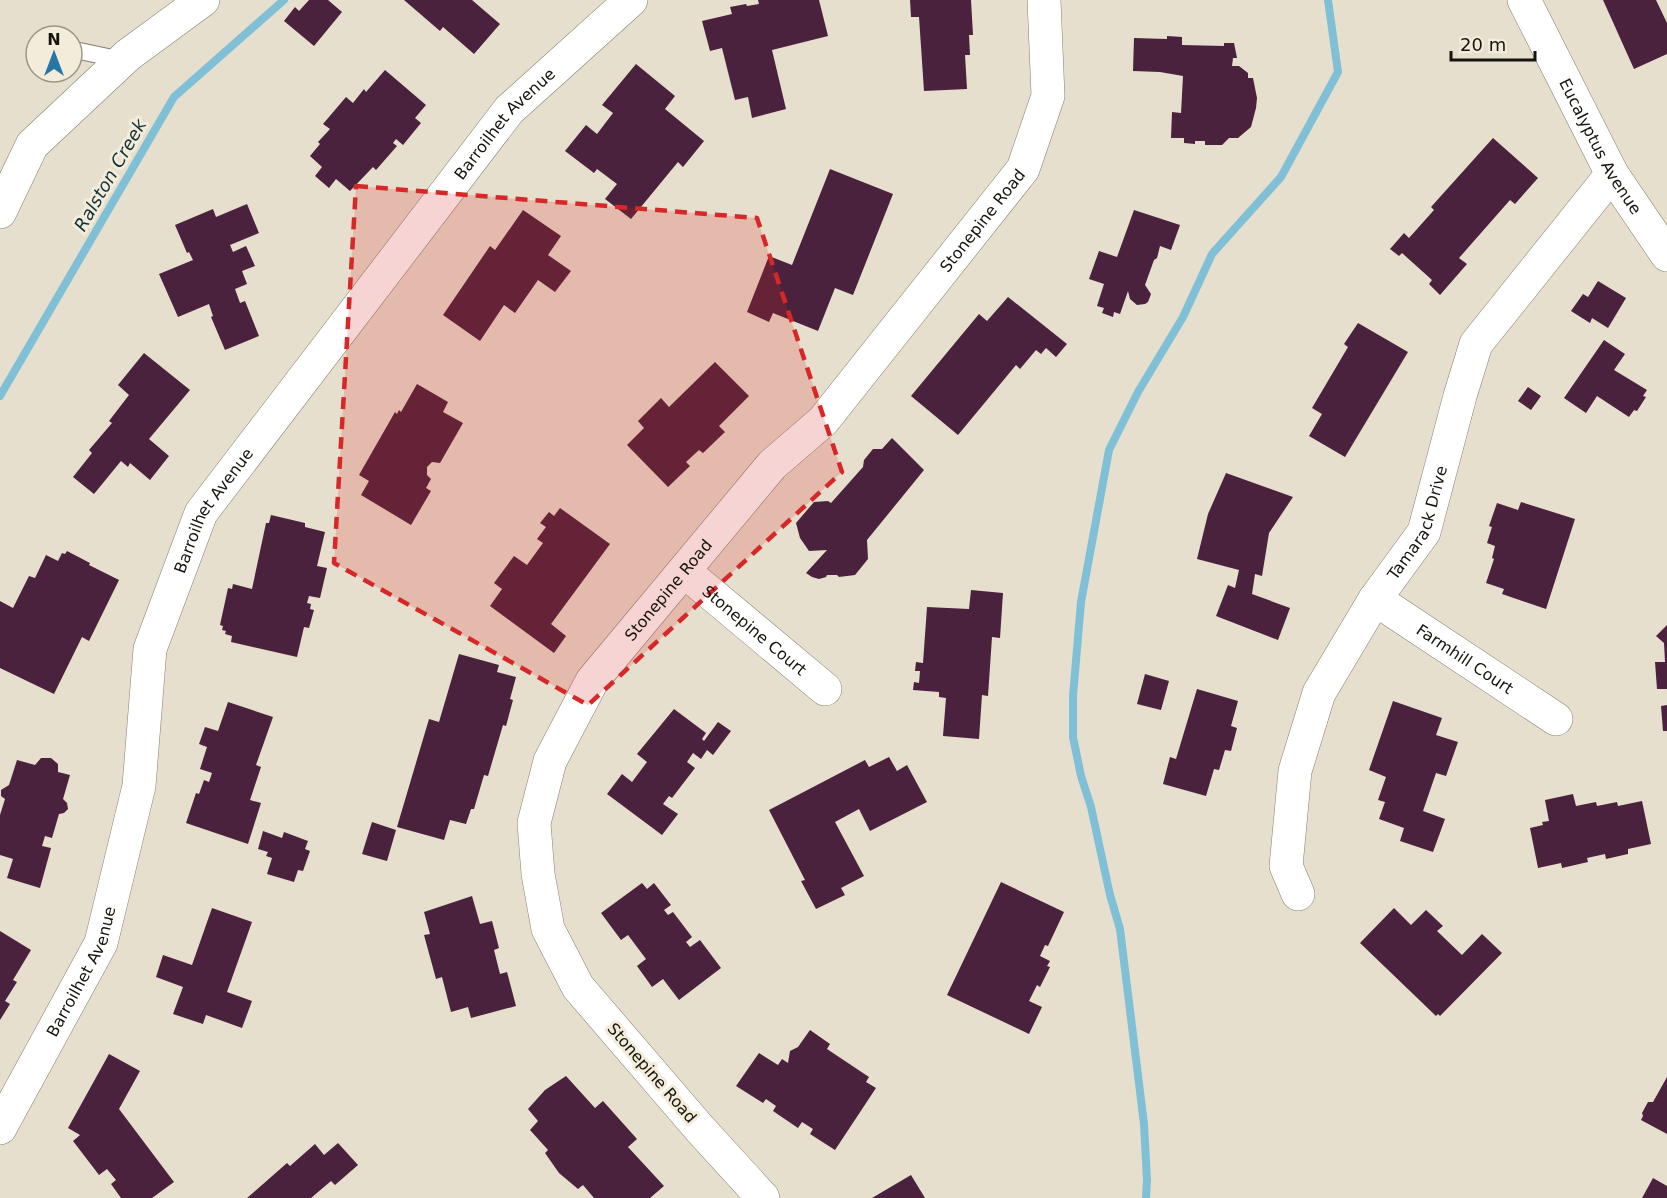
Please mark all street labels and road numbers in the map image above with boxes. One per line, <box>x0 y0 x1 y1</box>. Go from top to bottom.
street label: Barroilhet Avenue <box>450 64 559 183</box>
street label: Eucalyptus Avenue <box>1556 75 1646 218</box>
street label: Stonepine Road <box>936 165 1029 276</box>
street label: Barroilhet Avenue <box>170 444 257 576</box>
street label: Tamarack Drive <box>1383 463 1451 584</box>
street label: Stonepine Road <box>620 535 716 644</box>
street label: Stonepine Court <box>699 581 810 679</box>
street label: Farmhill Court <box>1413 620 1517 698</box>
street label: Barroilhet Avenue <box>42 904 119 1040</box>
street label: Stonepine Road <box>603 1019 701 1127</box>

